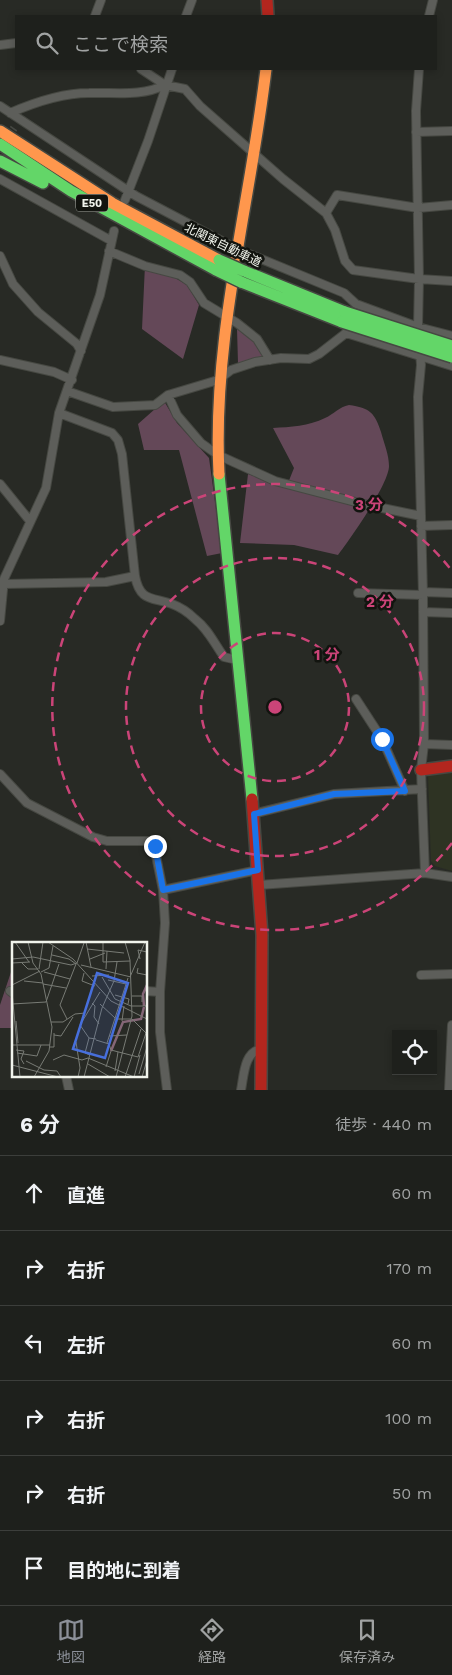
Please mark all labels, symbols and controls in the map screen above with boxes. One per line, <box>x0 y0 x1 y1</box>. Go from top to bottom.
search box <box>15 15 437 70</box>
icon: search <box>33 29 61 57</box>
text: ここで検索 <box>73 33 168 56</box>
road number: E50 <box>76 194 108 212</box>
street label: 北関東自動車道 <box>182 220 264 270</box>
text: 3 分 <box>355 496 383 514</box>
text: 2 分 <box>366 593 394 611</box>
text: 1 分 <box>314 646 340 664</box>
centre of rings <box>266 698 284 716</box>
route start <box>371 728 394 751</box>
route end <box>144 835 167 858</box>
inset map <box>12 942 148 1078</box>
map controls <box>392 1030 437 1075</box>
button: locate <box>392 1030 437 1075</box>
text: 6 分 <box>20 1112 60 1137</box>
text: 徒歩 · 440 m <box>335 1115 432 1134</box>
icon: ahead <box>20 1179 48 1207</box>
text: 直進 <box>67 1184 105 1207</box>
text: 60 m <box>392 1184 432 1203</box>
icon: right <box>20 1254 48 1282</box>
text: 右折 <box>67 1259 105 1282</box>
text: 170 m <box>386 1259 432 1278</box>
icon: left <box>20 1329 48 1357</box>
text: 左折 <box>67 1334 105 1357</box>
text: 60 m <box>392 1334 432 1353</box>
icon: right <box>20 1404 48 1432</box>
text: 右折 <box>67 1409 105 1432</box>
text: 100 m <box>385 1409 432 1428</box>
icon: right <box>20 1479 48 1507</box>
text: 右折 <box>67 1484 105 1507</box>
text: 50 m <box>392 1484 432 1503</box>
icon: arrive <box>20 1554 48 1582</box>
text: 目的地に到着 <box>67 1559 181 1582</box>
tab: 地図 <box>57 1616 85 1666</box>
tab: 経路 <box>198 1616 226 1666</box>
tab: 保存済み <box>339 1616 395 1666</box>

